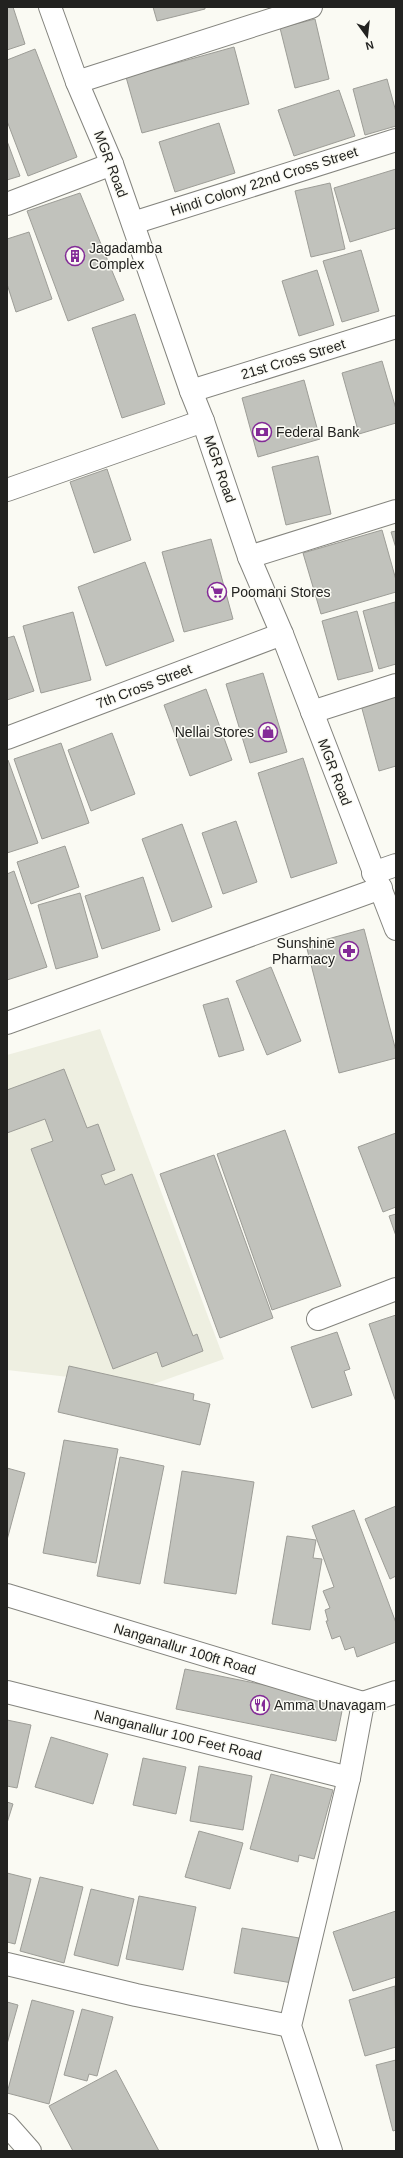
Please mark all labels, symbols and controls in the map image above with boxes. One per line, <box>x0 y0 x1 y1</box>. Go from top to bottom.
north arrow <box>347 16 387 56</box>
text: N <box>364 39 375 52</box>
street label: MGR Road <box>91 128 131 200</box>
street label: Hindi Colony 22nd Cross Street <box>168 143 360 219</box>
place label: Jagadamba Complex <box>89 240 162 272</box>
building icon: Jagadamba Complex <box>64 245 86 267</box>
street label: 21st Cross Street <box>239 336 347 382</box>
bank icon: Federal Bank <box>251 421 273 443</box>
place label: Federal Bank <box>276 424 360 440</box>
street label: MGR Road <box>201 433 239 505</box>
supermarket icon: Poomani Stores <box>206 581 228 603</box>
place label: Poomani Stores <box>231 584 331 600</box>
street label: 7th Cross Street <box>94 660 194 712</box>
shop icon: Nellai Stores <box>257 721 279 743</box>
place label: Nellai Stores <box>175 724 254 740</box>
street label: MGR Road <box>315 736 355 808</box>
place label: Sunshine Pharmacy <box>272 935 335 967</box>
pharmacy icon: Sunshine Pharmacy <box>338 940 360 962</box>
street label: Nanganallur 100ft Road <box>112 1620 258 1678</box>
restaurant icon: Amma Unavagam <box>249 1694 271 1716</box>
place label: Amma Unavagam <box>274 1697 386 1713</box>
street label: Nanganallur 100 Feet Road <box>93 1706 263 1764</box>

